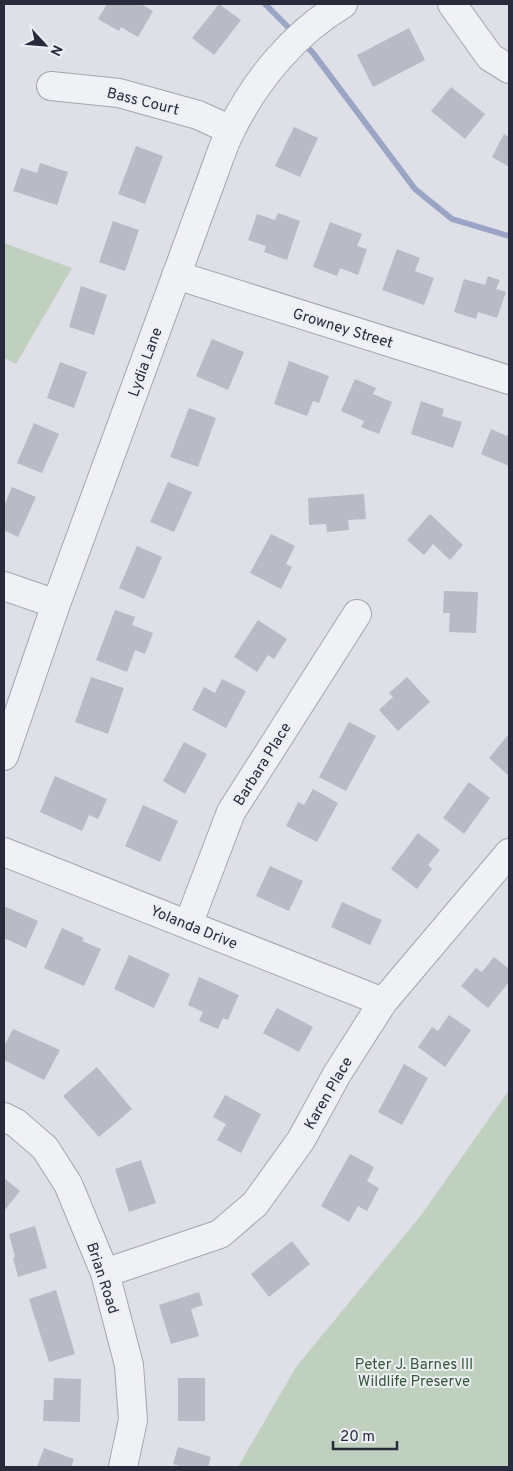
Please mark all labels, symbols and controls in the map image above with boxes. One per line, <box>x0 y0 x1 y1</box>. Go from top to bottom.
north arrow <box>20 20 70 70</box>
text: N <box>45 42 65 58</box>
street label: Bass Court <box>104 84 181 121</box>
street label: Growney Street <box>290 305 395 354</box>
street label: Lydia Lane <box>125 325 168 400</box>
street label: Barbara Place <box>230 720 296 810</box>
street label: Yolanda Drive <box>147 902 240 955</box>
street label: Karen Place <box>301 1054 358 1133</box>
street label: Brian Road <box>81 1240 122 1317</box>
park label: Peter J. Barnes III Wildlife Preserve <box>355 1356 473 1392</box>
scale bar <box>333 1418 397 1450</box>
text: 20 m <box>340 1428 375 1447</box>

